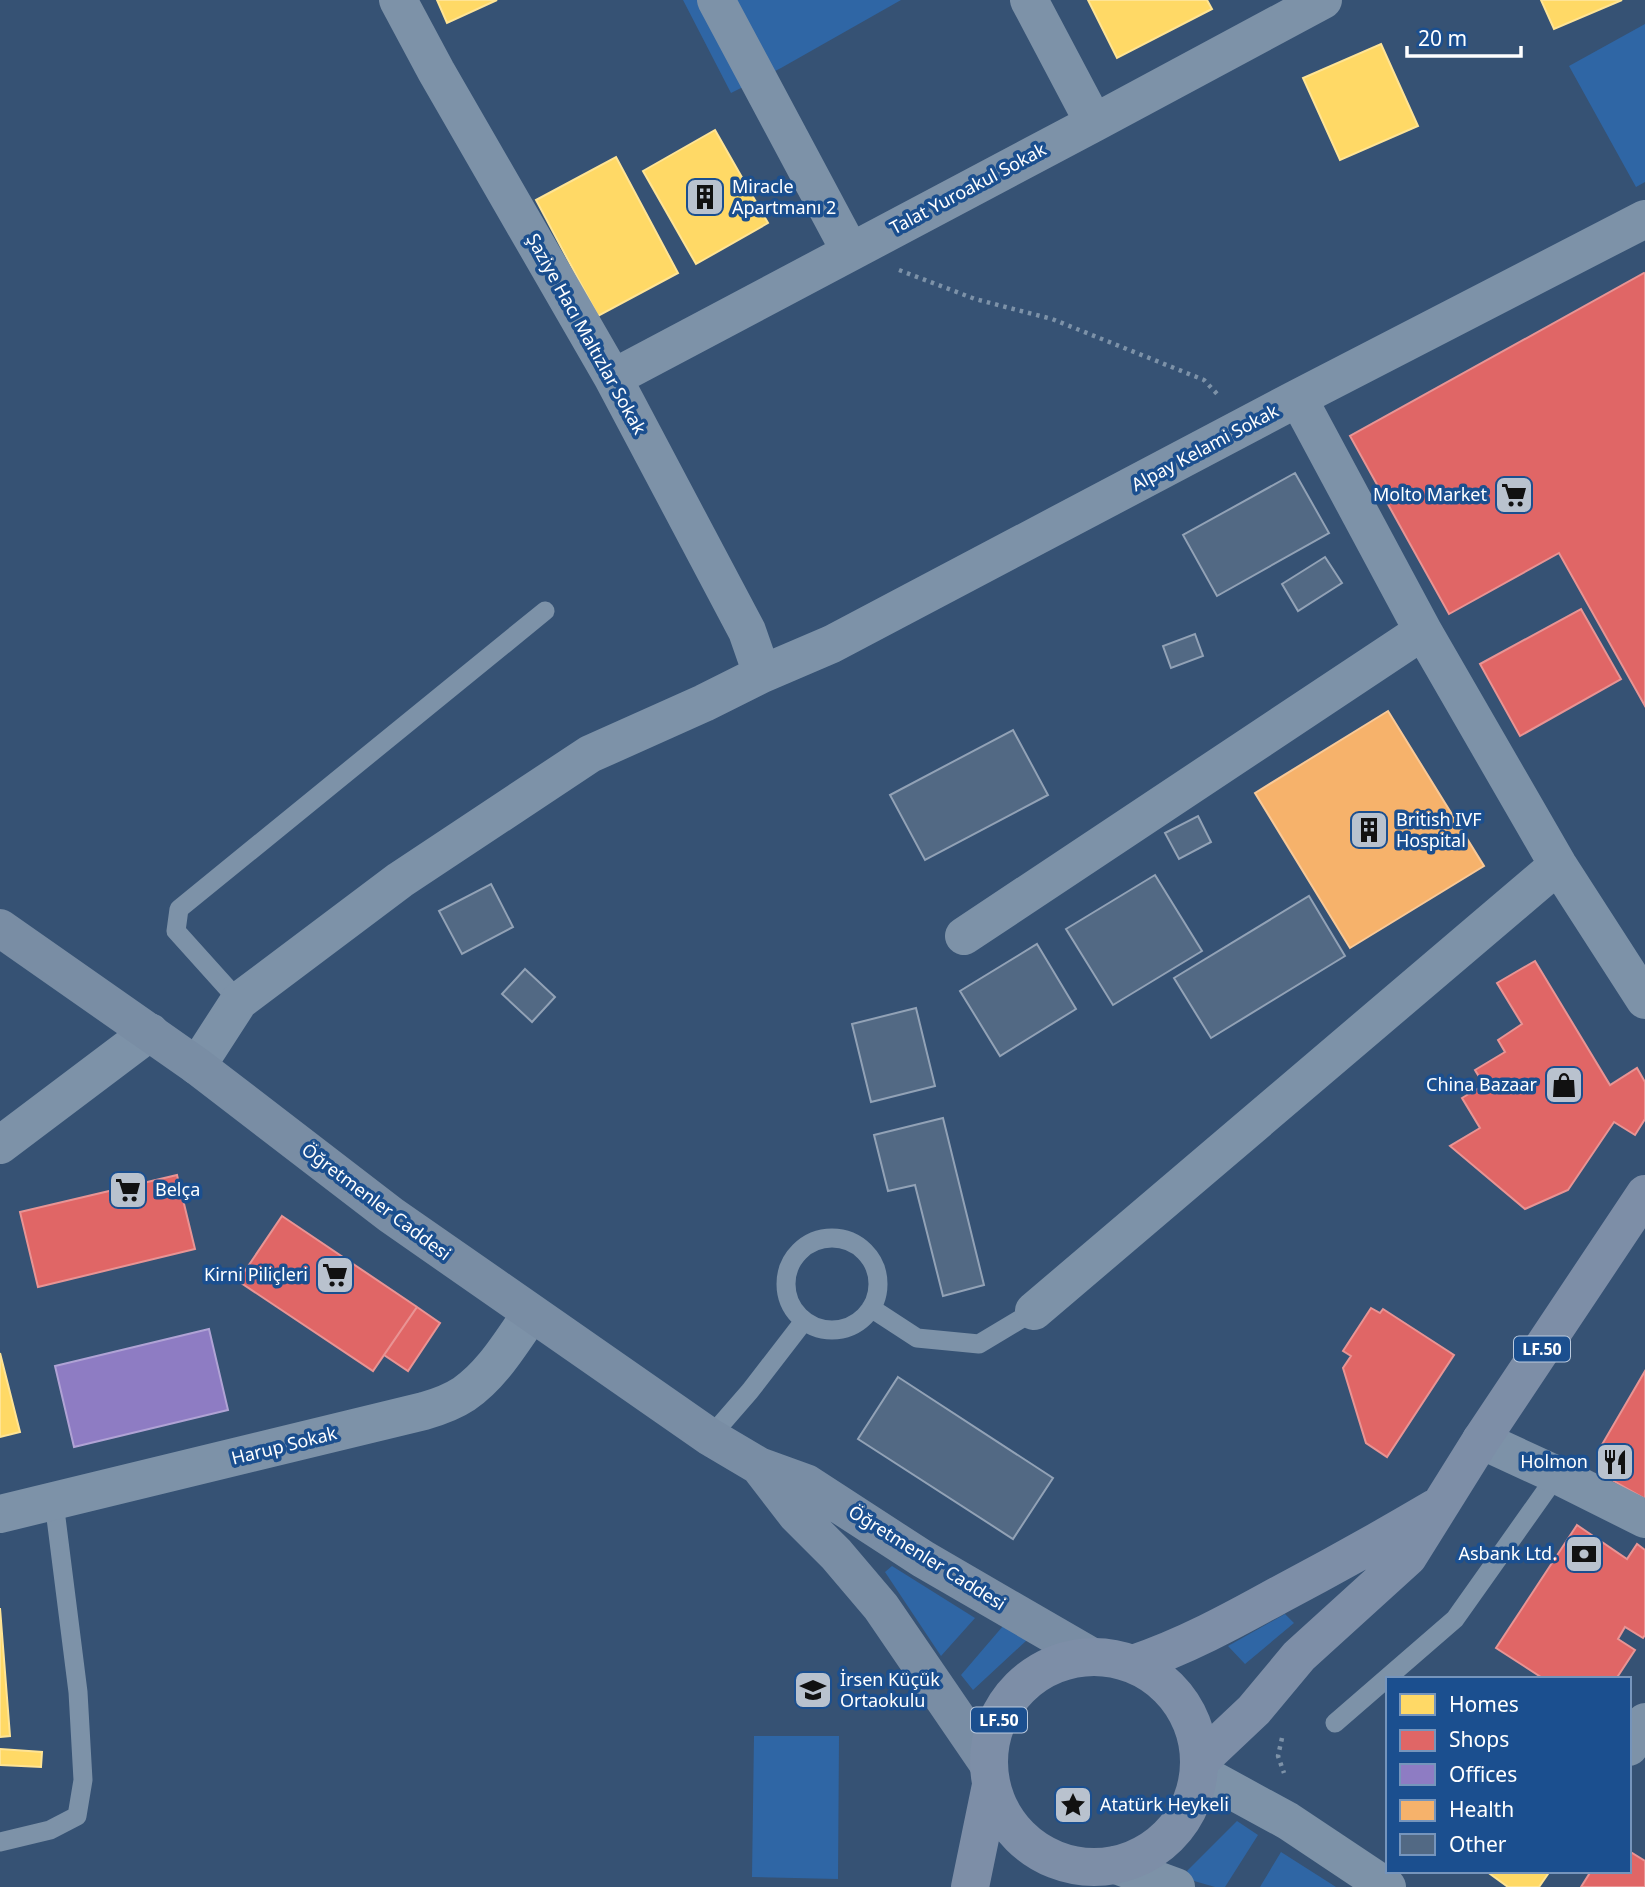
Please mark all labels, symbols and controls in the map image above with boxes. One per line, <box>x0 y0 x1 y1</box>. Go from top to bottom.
scale bar <box>1407 14 1521 58</box>
text: 20 m <box>1418 24 1467 52</box>
street label: Talat Yuroakul Sokak <box>885 137 1050 239</box>
place label: Miracle Apartmanı 2 <box>732 174 836 219</box>
building icon: Miracle Apartmanı 2 <box>684 176 726 218</box>
street label: Şaziye Hacı Maltızlar Sokak <box>522 229 652 439</box>
street label: Alpay Kelami Sokak <box>1127 398 1283 496</box>
supermarket icon: Molto Market <box>1493 474 1535 516</box>
place label: Molto Market <box>1373 482 1487 506</box>
place label: British IVF Hospital <box>1396 807 1482 852</box>
building icon: British IVF Hospital <box>1348 809 1390 851</box>
shop icon: China Bazaar <box>1543 1064 1585 1106</box>
place label: China Bazaar <box>1426 1072 1538 1096</box>
street label: Öğretmenler Caddesi <box>297 1137 456 1265</box>
supermarket icon: Belça <box>107 1169 149 1211</box>
place label: Belça <box>155 1177 200 1201</box>
supermarket icon: Kirni Piliçleri <box>314 1254 356 1296</box>
place label: Kirni Piliçleri <box>204 1262 308 1286</box>
road number: LF.50 <box>1514 1336 1570 1362</box>
street label: Harup Sokak <box>229 1420 339 1470</box>
restaurant icon: Holmon <box>1594 1441 1636 1483</box>
place label: Holmon <box>1520 1449 1588 1473</box>
street label: Öğretmenler Caddesi <box>844 1499 1011 1615</box>
bank icon: Asbank Ltd. <box>1563 1533 1605 1575</box>
place label: Asbank Ltd. <box>1458 1541 1557 1565</box>
place label: İrsen Küçük Ortaokulu <box>840 1667 940 1712</box>
school or university icon: İrsen Küçük Ortaokulu <box>792 1669 834 1711</box>
legend <box>1386 1677 1631 1873</box>
text: Homes <box>1449 1690 1519 1718</box>
road number: LF.50 <box>971 1708 1027 1732</box>
text: Shops <box>1449 1725 1509 1753</box>
text: Offices <box>1449 1760 1517 1788</box>
place icon: Atatürk Heykeli <box>1052 1784 1094 1826</box>
place label: Atatürk Heykeli <box>1100 1792 1229 1816</box>
text: Health <box>1449 1795 1514 1823</box>
text: Other <box>1449 1830 1507 1858</box>

